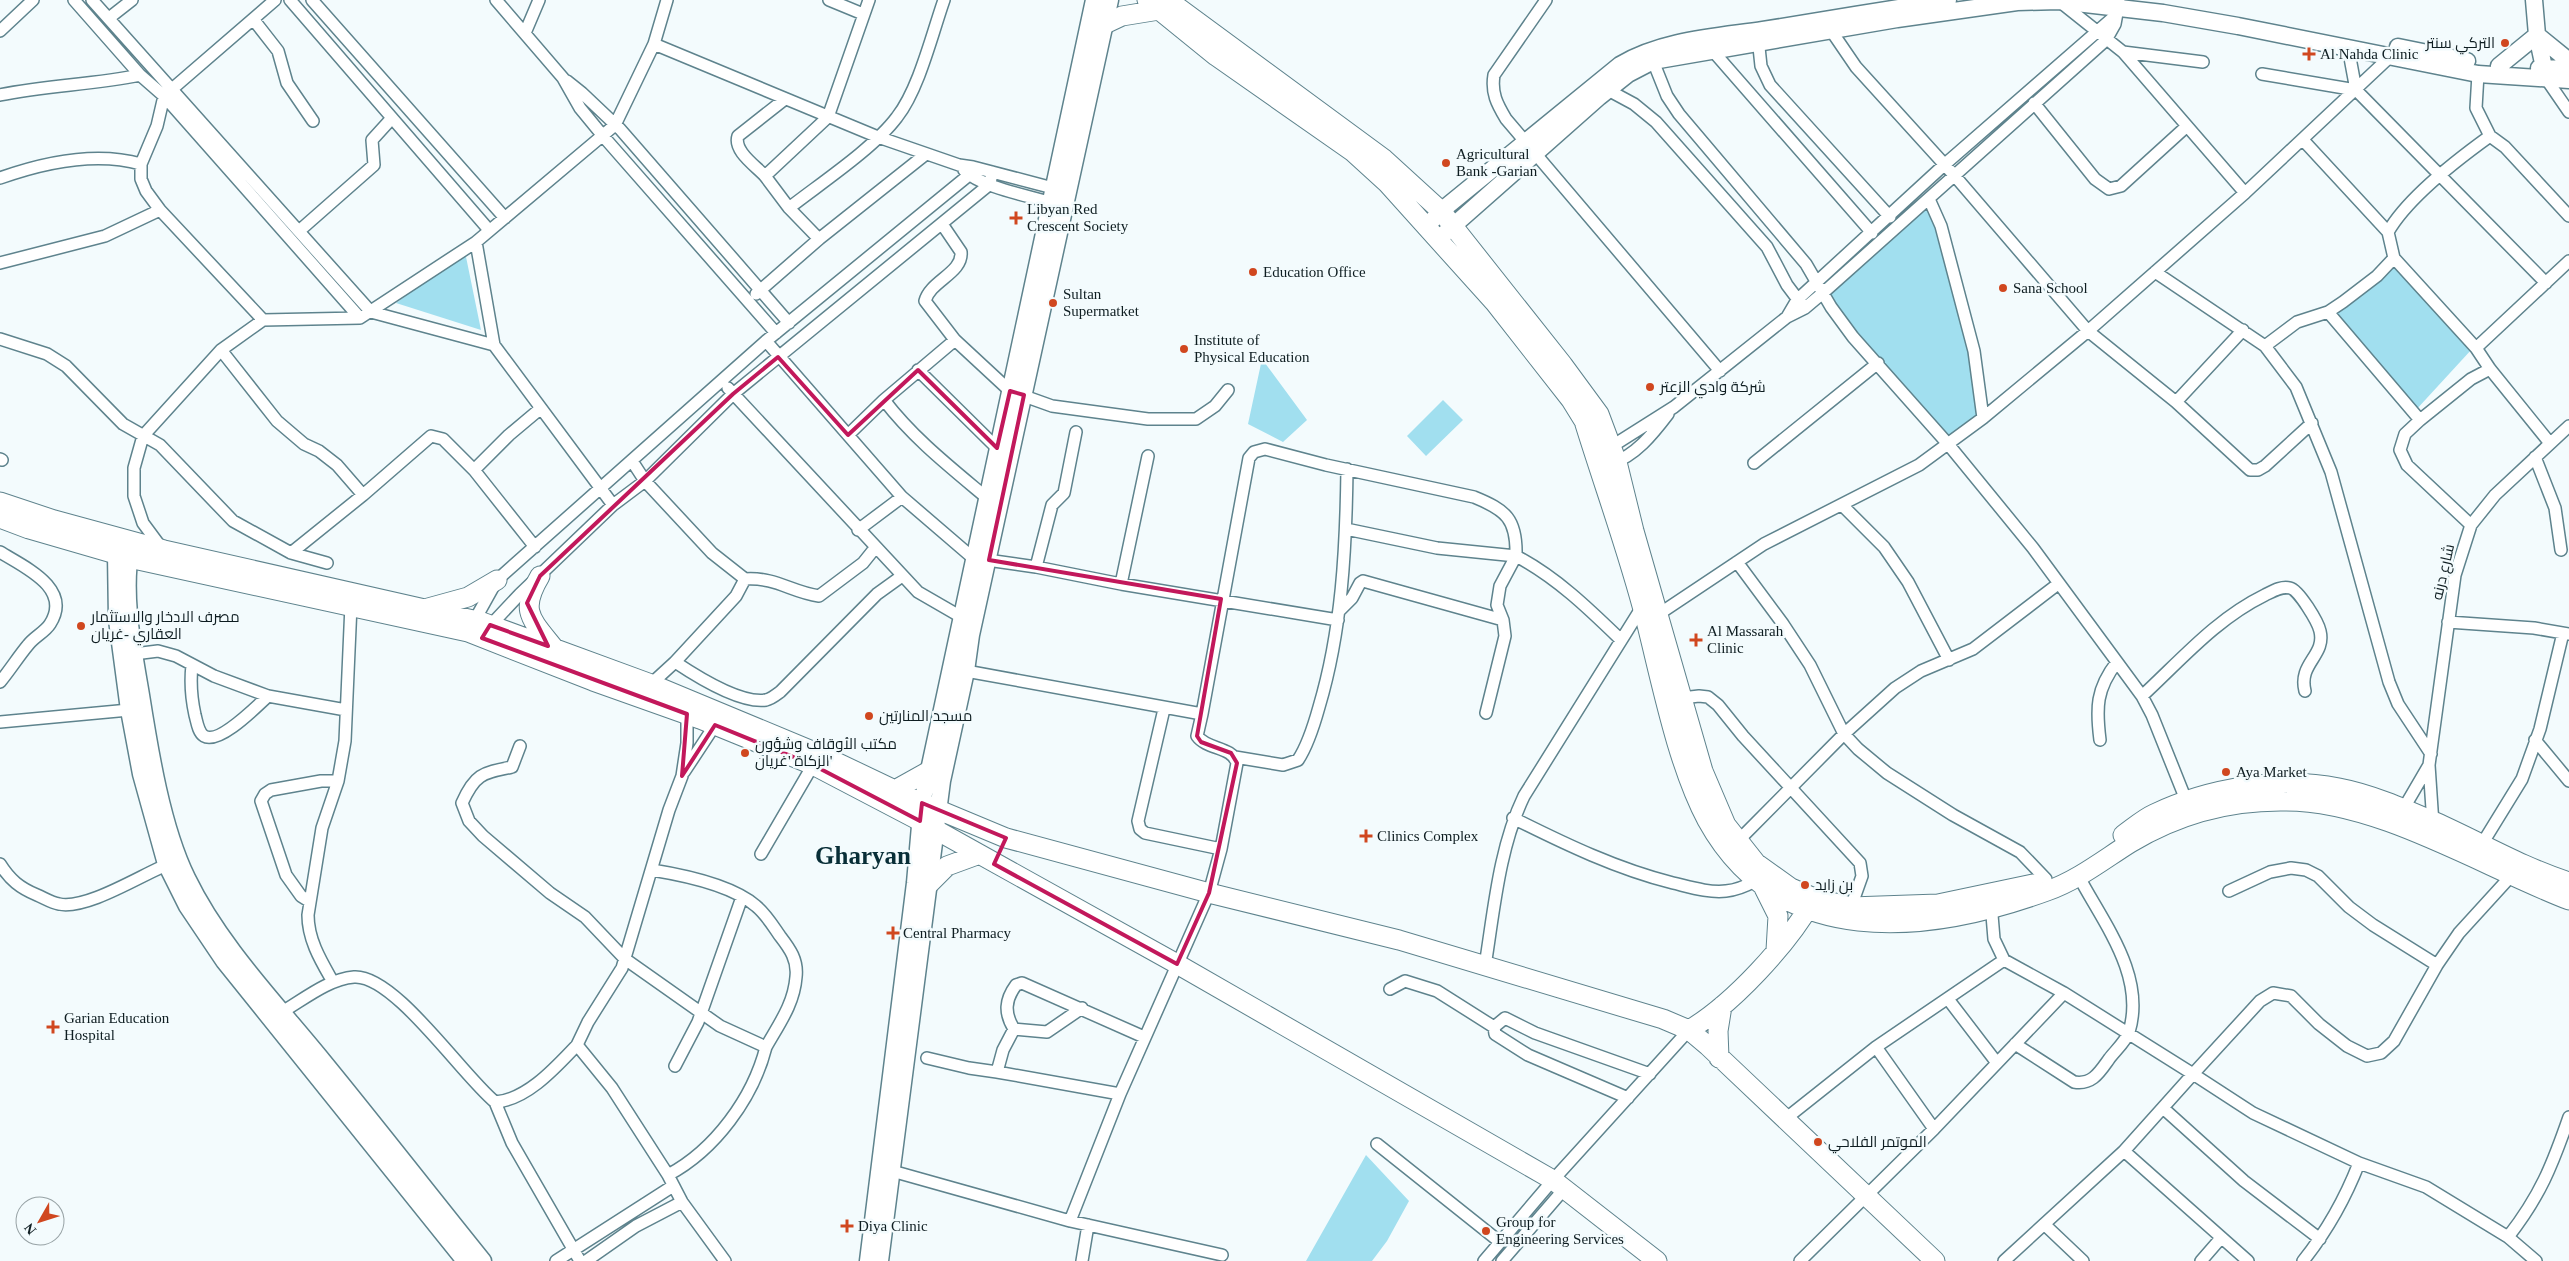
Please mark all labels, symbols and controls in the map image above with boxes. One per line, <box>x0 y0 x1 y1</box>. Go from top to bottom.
place label: التركي سنتر <box>2425 35 2495 55</box>
marker: التركي سنتر <box>2499 37 2511 49</box>
place label: Al Nahda Clinic <box>2320 46 2419 62</box>
marker: Al Nahda Clinic <box>2302 47 2316 61</box>
place label: Agricultural Bank -Garian <box>1456 146 1538 179</box>
marker: Agricultural Bank -Garian <box>1440 157 1452 169</box>
place label: Libyan Red Crescent Society <box>1027 201 1129 234</box>
marker: Libyan Red Crescent Society <box>1009 211 1023 225</box>
place label: Education Office <box>1263 264 1366 280</box>
marker: Education Office <box>1247 266 1259 278</box>
place label: Sana School <box>2013 280 2088 296</box>
marker: Sana School <box>1997 282 2009 294</box>
place label: Sultan Supermatket <box>1063 286 1140 319</box>
marker: Sultan Supermatket <box>1047 297 1059 309</box>
place label: Institute of Physical Education <box>1194 332 1310 365</box>
marker: Institute of Physical Education <box>1178 343 1190 355</box>
place label: شركة وادي الزعتر <box>1659 379 1766 399</box>
marker: شركة وادي الزعتر <box>1644 381 1656 393</box>
street label: شارع درنه <box>2429 543 2460 602</box>
place label: مصرف الادخار والاستثمار العقاري -غريان <box>90 609 240 646</box>
marker: مصرف الادخار والاستثمار العقاري -غريان <box>75 620 87 632</box>
place label: Al Massarah Clinic <box>1707 623 1784 656</box>
marker: Al Massarah Clinic <box>1689 633 1703 647</box>
place label: مسجد المنارتين <box>879 708 972 726</box>
marker: مسجد المنارتين <box>863 710 875 722</box>
place label: مكتب الأوقاف وشؤون الزكاة 'غريان' <box>755 736 897 771</box>
marker: مكتب الأوقاف وشؤون الزكاة 'غريان' <box>739 747 751 759</box>
place label: Aya Market <box>2236 764 2308 780</box>
marker: Aya Market <box>2220 766 2232 778</box>
place label: Clinics Complex <box>1377 828 1479 844</box>
marker: Clinics Complex <box>1359 829 1373 843</box>
district label: Gharyan <box>815 842 911 869</box>
place label: بن زايد <box>1815 877 1853 895</box>
marker: بن زايد <box>1799 879 1811 891</box>
place label: Central Pharmacy <box>903 925 1011 941</box>
marker: Central Pharmacy <box>887 927 899 939</box>
place label: Garian Education Hospital <box>64 1010 170 1043</box>
marker: Garian Education Hospital <box>46 1020 60 1034</box>
place label: الموتمر الفلاحي <box>1828 1134 1927 1154</box>
marker: الموتمر الفلاحي <box>1812 1136 1824 1148</box>
north arrow <box>15 1196 65 1246</box>
place label: Group for Engineering Services <box>1496 1214 1624 1247</box>
place label: Diya Clinic <box>858 1218 928 1234</box>
marker: Diya Clinic <box>840 1219 854 1233</box>
text: N <box>21 1220 39 1238</box>
marker: Group for Engineering Services <box>1480 1225 1492 1237</box>

